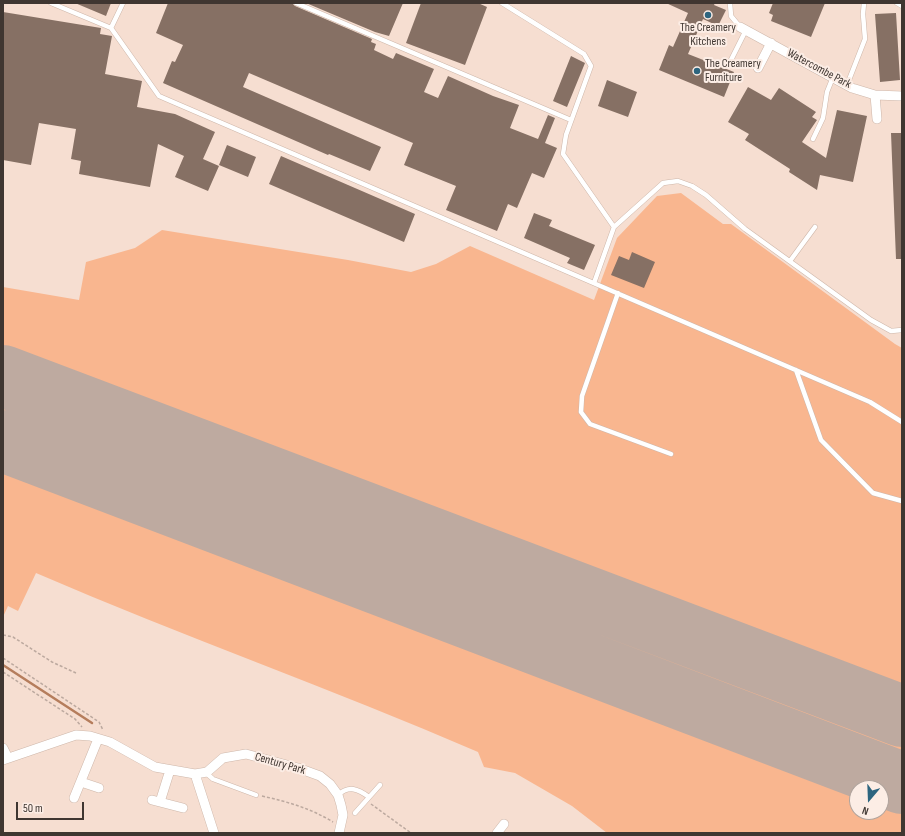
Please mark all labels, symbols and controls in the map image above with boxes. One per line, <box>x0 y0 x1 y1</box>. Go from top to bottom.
marker: The Creamery Kitchens <box>703 10 713 20</box>
place label: The Creamery Kitchens <box>680 21 736 49</box>
street label: Watercombe Park <box>785 46 853 92</box>
place label: The Creamery Furniture <box>705 57 761 85</box>
marker: The Creamery Furniture <box>692 66 702 76</box>
street label: Century Park <box>253 750 307 778</box>
north arrow <box>849 780 889 820</box>
scale bar <box>18 794 86 820</box>
text: 50 m <box>23 801 43 816</box>
text: N <box>860 804 870 818</box>

